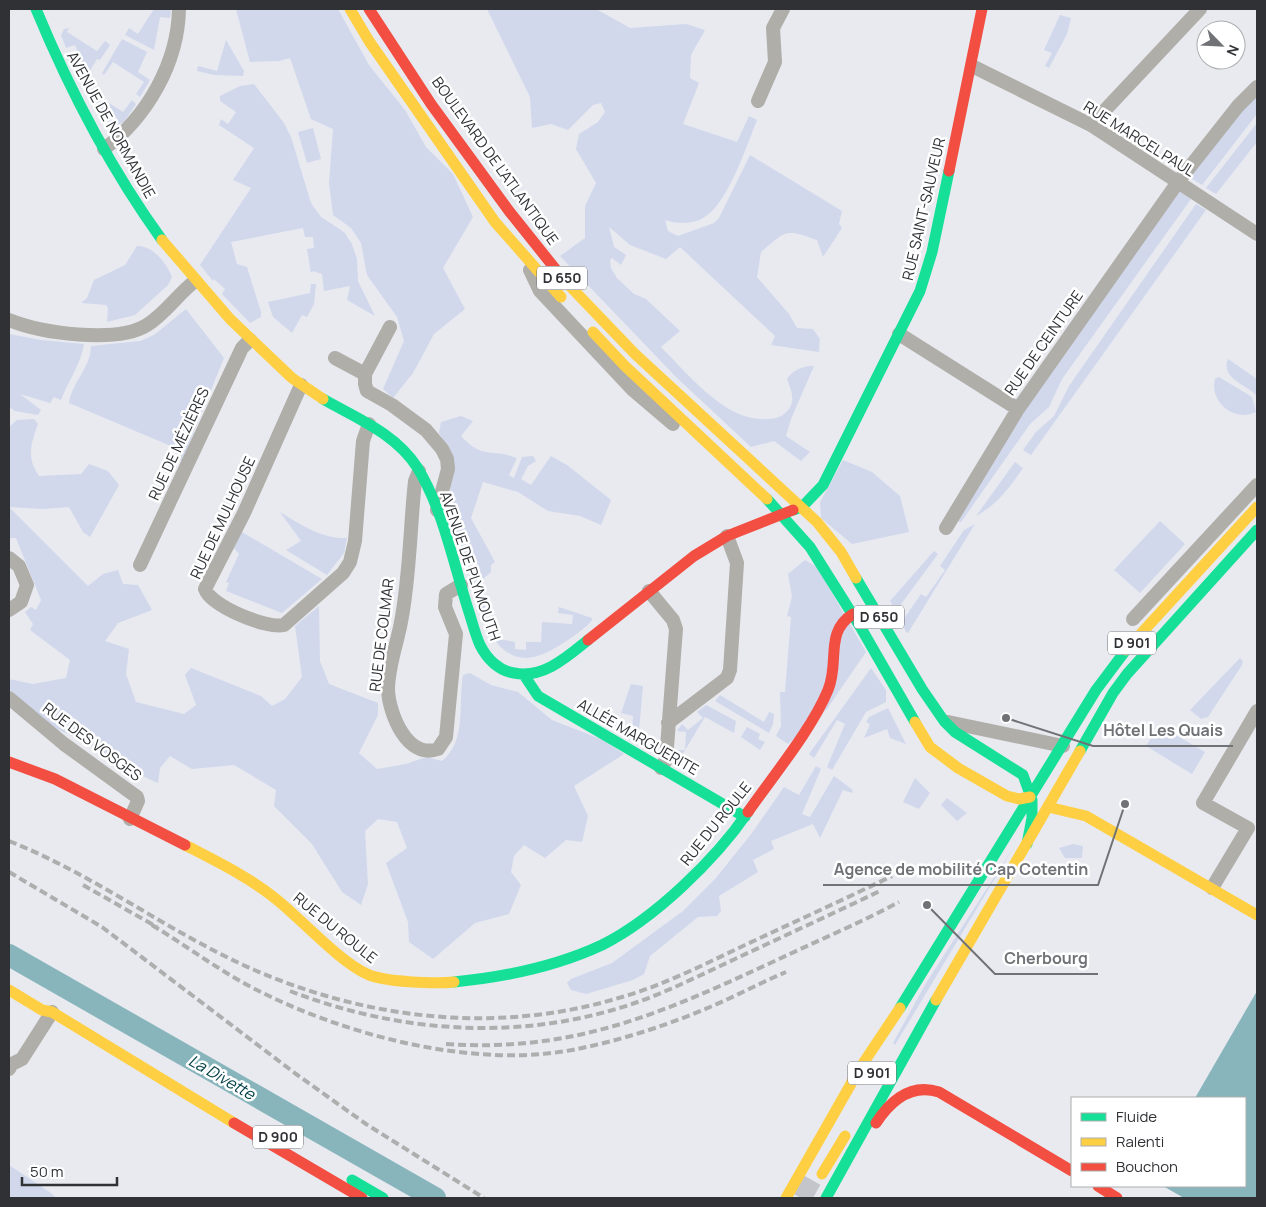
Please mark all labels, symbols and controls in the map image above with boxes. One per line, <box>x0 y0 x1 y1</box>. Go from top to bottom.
north arrow <box>1196 20 1246 70</box>
text: N <box>1223 42 1244 59</box>
street label: AVENUE DE NORMANDIE <box>62 47 161 202</box>
street label: BOULEVARD DE L'ATLANTIQUE <box>427 72 564 249</box>
street label: RUE MARCEL PAUL <box>1079 96 1199 182</box>
street label: RUE SAINT-SAUVEUR <box>897 135 950 282</box>
road number: D 650 <box>537 266 587 290</box>
street label: RUE DE CEINTURE <box>1000 286 1088 399</box>
street label: RUE DE MÉZIÈRES <box>143 384 214 504</box>
street label: RUE DE MULHOUSE <box>185 453 260 582</box>
street label: AVENUE DE PLYMOUTH <box>435 488 506 643</box>
street label: RUE DE COLMAR <box>364 577 399 693</box>
road number: D 650 <box>854 606 904 628</box>
road number: D 901 <box>1108 632 1156 654</box>
street label: ALLÉE MARGUERITE <box>574 693 703 780</box>
street label: RUE DES VOSGES <box>39 697 146 786</box>
callout: Hôtel Les Quais <box>1093 715 1233 746</box>
text: Hôtel Les Quais <box>1103 719 1223 741</box>
street label: RUE DU ROULE <box>675 777 756 870</box>
callout: Agence de mobilité Cap Cotentin <box>823 854 1098 885</box>
text: Agence de mobilité Cap Cotentin <box>834 858 1088 880</box>
street label: RUE DU ROULE <box>289 887 382 968</box>
callout: Cherbourg <box>995 943 1098 974</box>
text: Cherbourg <box>1004 947 1088 969</box>
water label: La Divette <box>185 1049 261 1106</box>
road number: D 901 <box>848 1062 896 1084</box>
legend <box>1071 1097 1246 1187</box>
text: Fluide <box>1116 1106 1157 1127</box>
road number: D 900 <box>253 1126 303 1148</box>
text: Ralenti <box>1116 1131 1164 1152</box>
scale bar <box>22 1154 118 1186</box>
text: Bouchon <box>1116 1156 1178 1177</box>
text: 50 m <box>30 1161 64 1182</box>

